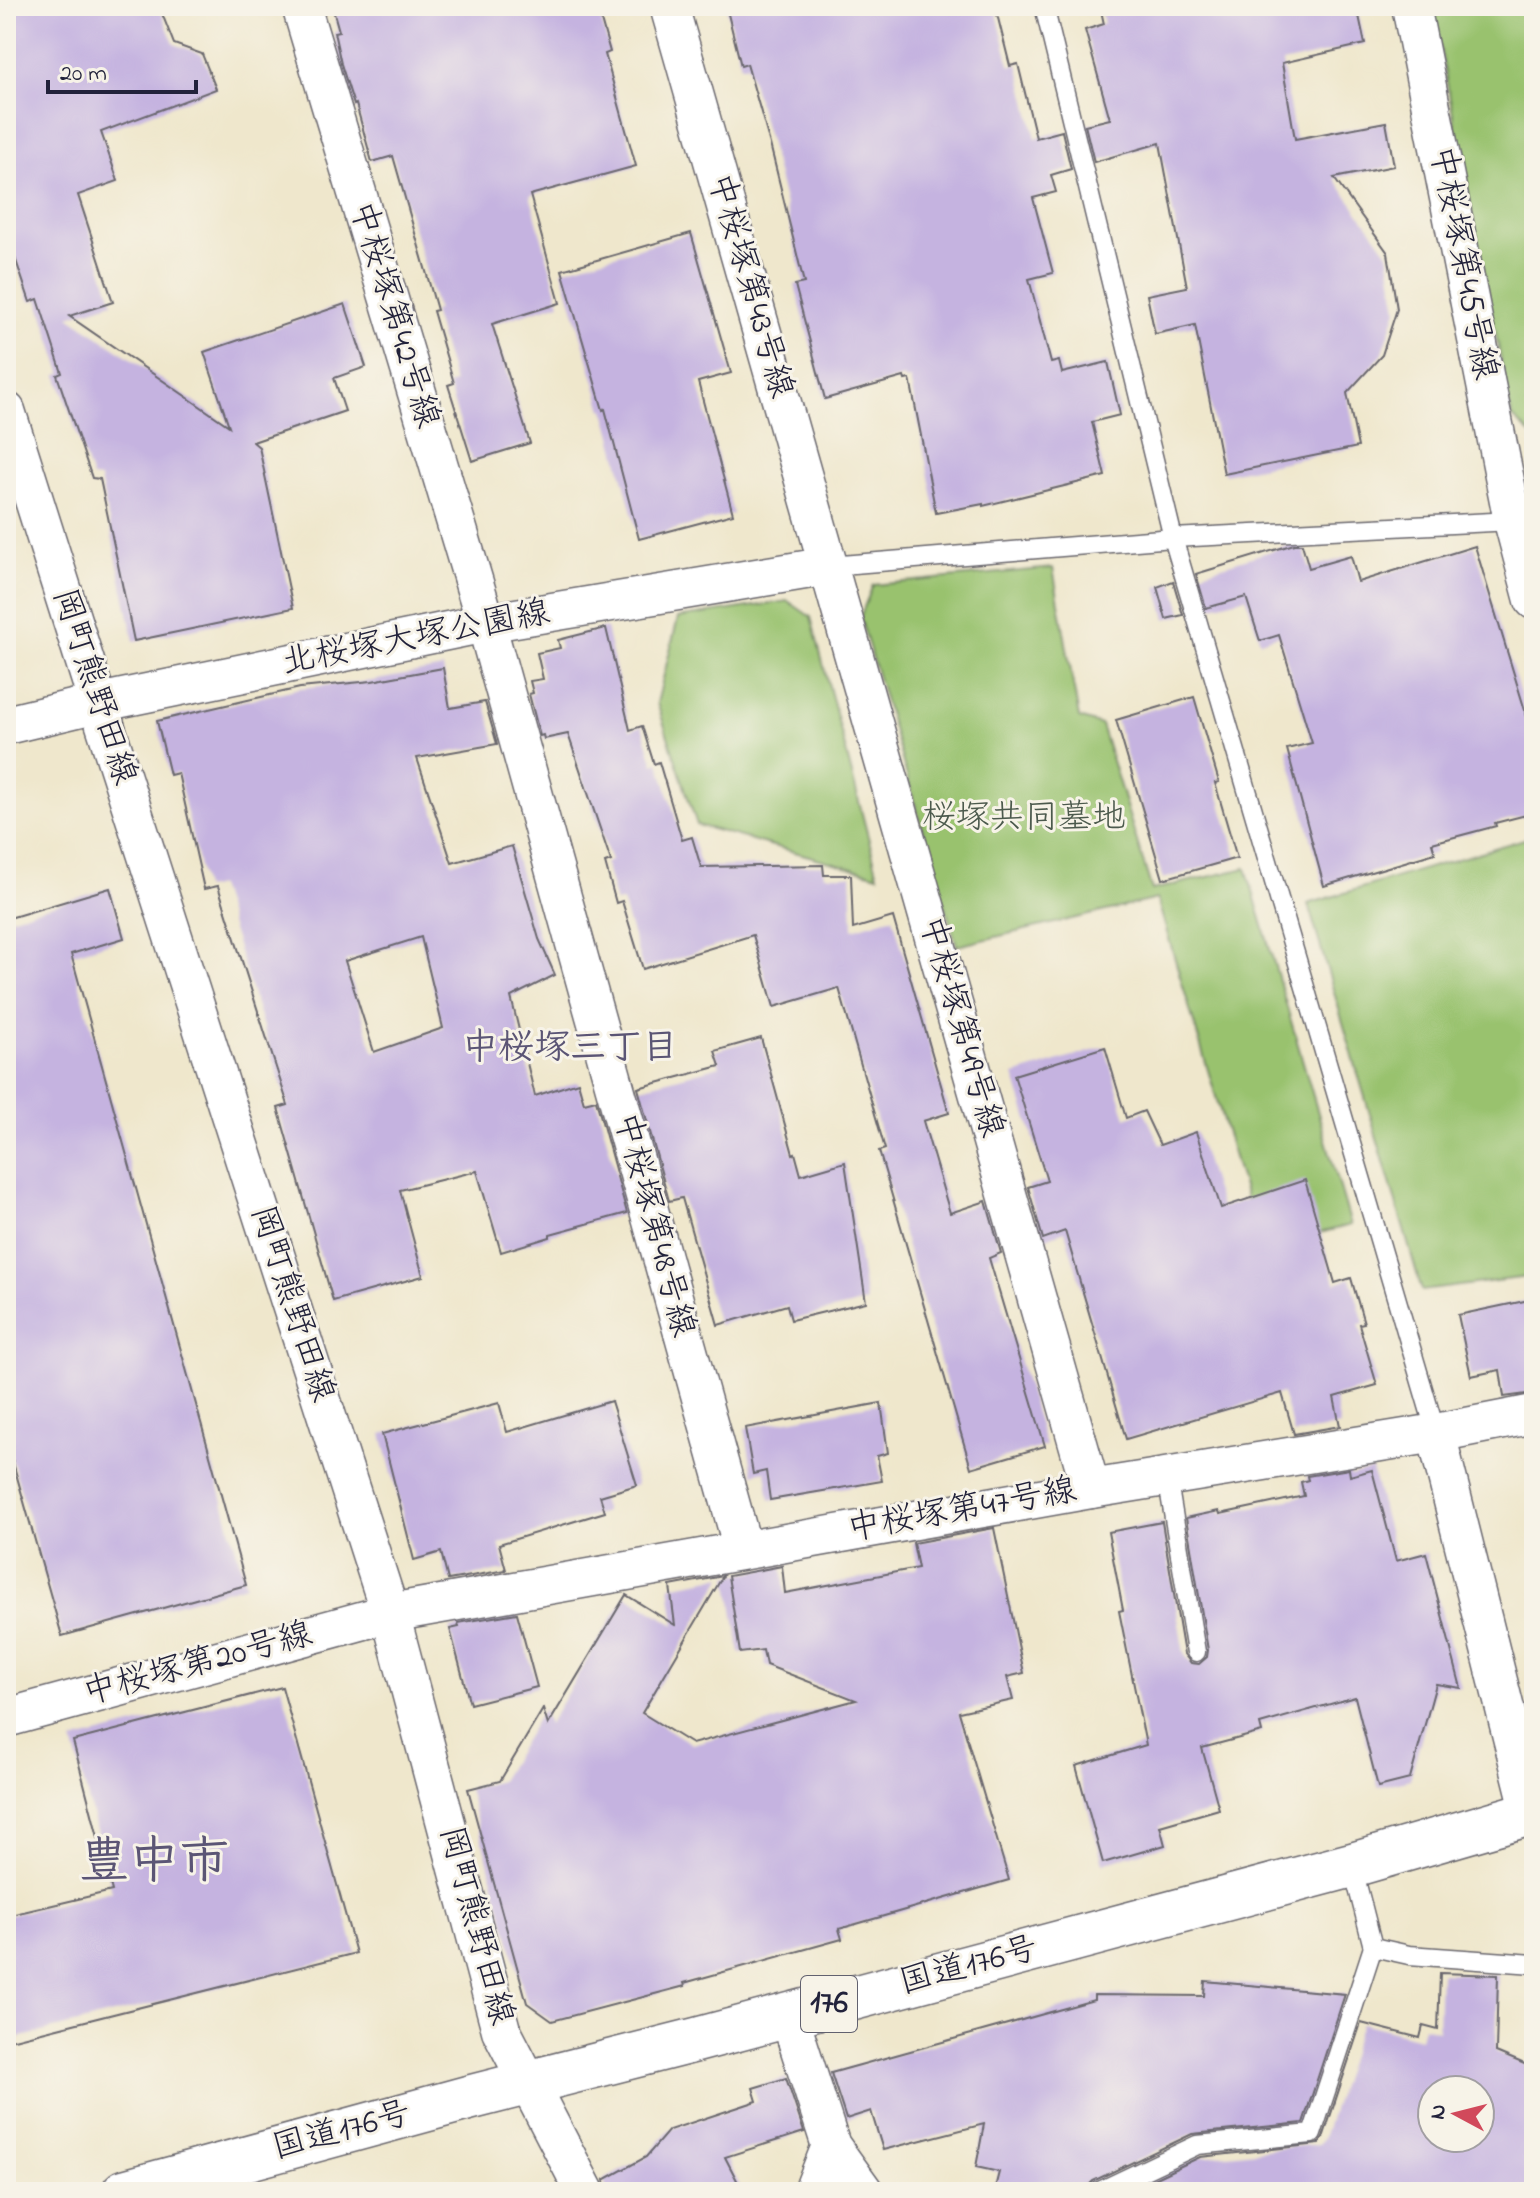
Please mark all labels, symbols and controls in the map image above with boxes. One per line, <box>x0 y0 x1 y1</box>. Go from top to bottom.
scale bar <box>48 44 196 94</box>
text: 20 m <box>60 57 107 92</box>
street label: 中桜塚第45号線 <box>1415 142 1509 384</box>
street label: 中桜塚第43号線 <box>693 168 805 404</box>
street label: 中桜塚第42号線 <box>335 195 451 435</box>
street label: 岡町熊野田線 <box>38 582 148 792</box>
street label: 北桜塚大塚公園線 <box>278 589 554 689</box>
park label: 桜塚共同墓地 <box>922 794 1126 844</box>
street label: 中桜塚第49号線 <box>905 910 1015 1144</box>
district label: 中桜塚三丁目 <box>462 1023 678 1076</box>
street label: 中桜塚第48号線 <box>599 1107 707 1343</box>
street label: 岡町熊野田線 <box>236 1199 346 1409</box>
street label: 中桜塚第47号線 <box>843 1466 1081 1556</box>
street label: 中桜塚第20号線 <box>78 1610 318 1720</box>
street label: 岡町熊野田線 <box>424 1821 526 2031</box>
district label: 豊中市 <box>79 1827 229 1900</box>
street label: 国道176号 <box>894 1925 1044 2009</box>
road number: 176 <box>801 1976 857 2032</box>
north arrow <box>1416 2074 1496 2154</box>
street label: 国道176号 <box>267 2090 417 2174</box>
text: N <box>1422 2103 1456 2121</box>

